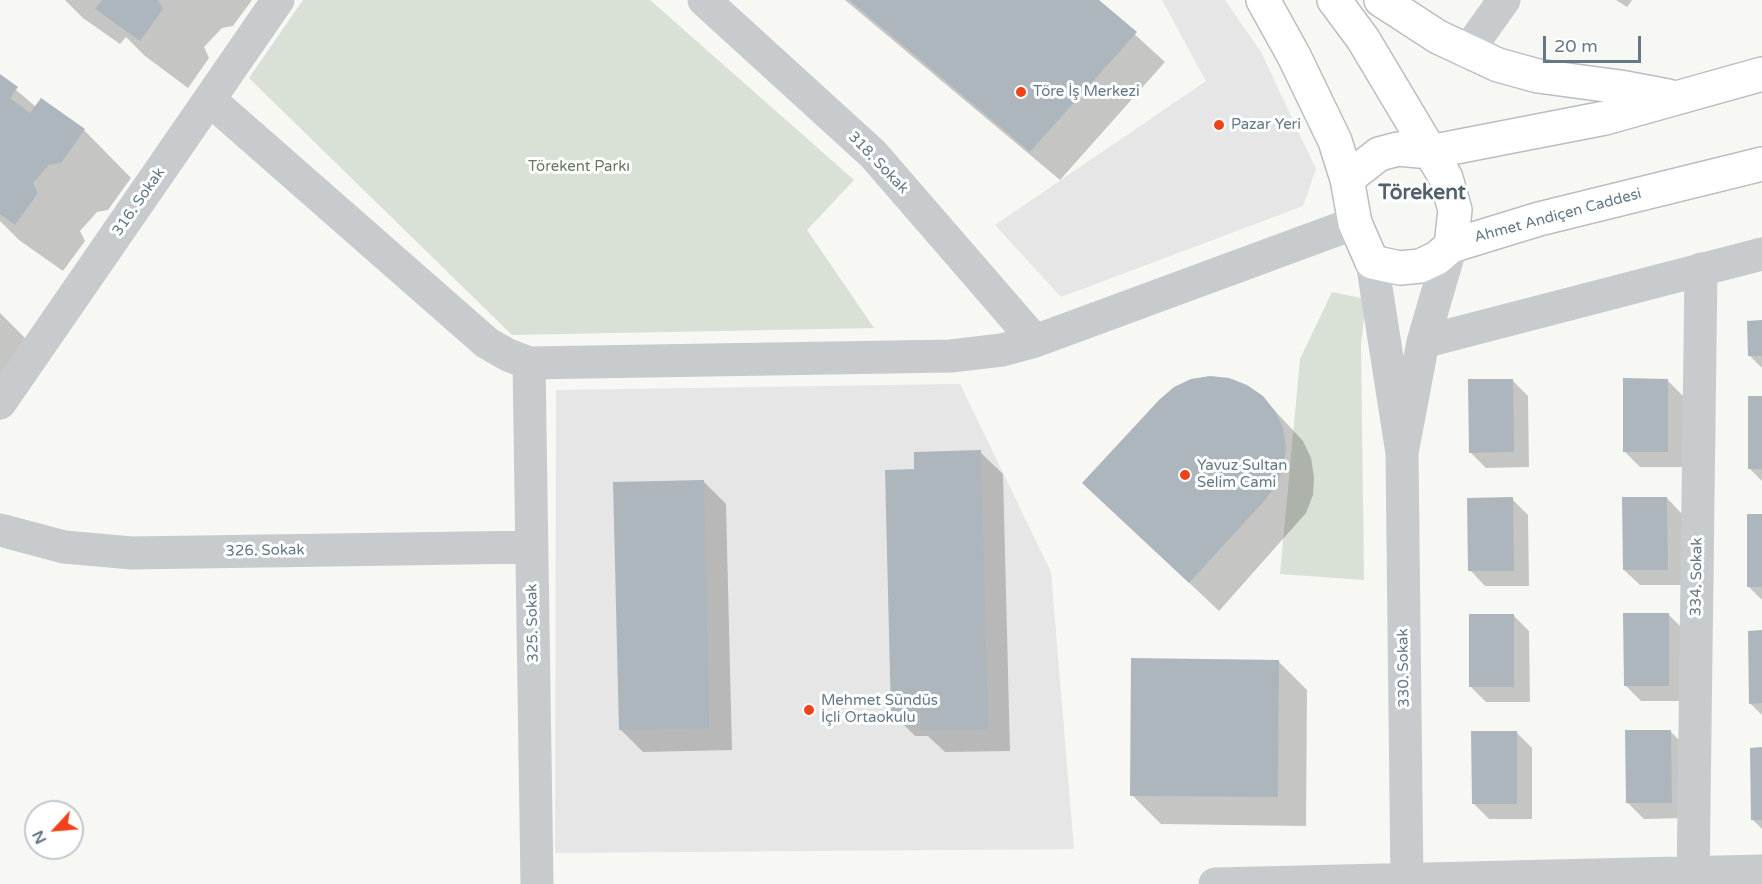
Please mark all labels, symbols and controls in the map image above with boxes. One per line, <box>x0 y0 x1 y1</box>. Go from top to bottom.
scale bar <box>1546 24 1644 62</box>
text: 20 m <box>1554 35 1598 57</box>
place label: Töre İş Merkezi <box>1033 83 1140 101</box>
marker: Töre İş Merkezi <box>1014 85 1028 99</box>
place label: Pazar Yeri <box>1231 116 1301 134</box>
marker: Pazar Yeri <box>1212 118 1226 132</box>
street label: 318. Sokak <box>844 128 912 198</box>
park label: Törekent Parkı <box>528 158 630 176</box>
street label: 316. Sokak <box>109 164 169 240</box>
district label: Törekent <box>1378 180 1466 206</box>
street label: Ahmet Andiçen Caddesi <box>1472 185 1644 247</box>
place label: Yavuz Sultan Selim Cami <box>1197 457 1287 492</box>
marker: Yavuz Sultan Selim Cami <box>1178 468 1192 482</box>
street label: 334. Sokak <box>1687 537 1707 617</box>
street label: 326. Sokak <box>225 541 305 561</box>
street label: 325. Sokak <box>523 583 543 663</box>
street label: 330. Sokak <box>1394 628 1414 708</box>
place label: Mehmet Sündüs İçli Ortaokulu <box>821 692 938 727</box>
marker: Mehmet Sündüs İçli Ortaokulu <box>802 703 816 717</box>
north arrow <box>24 800 84 860</box>
text: N <box>28 827 51 847</box>

